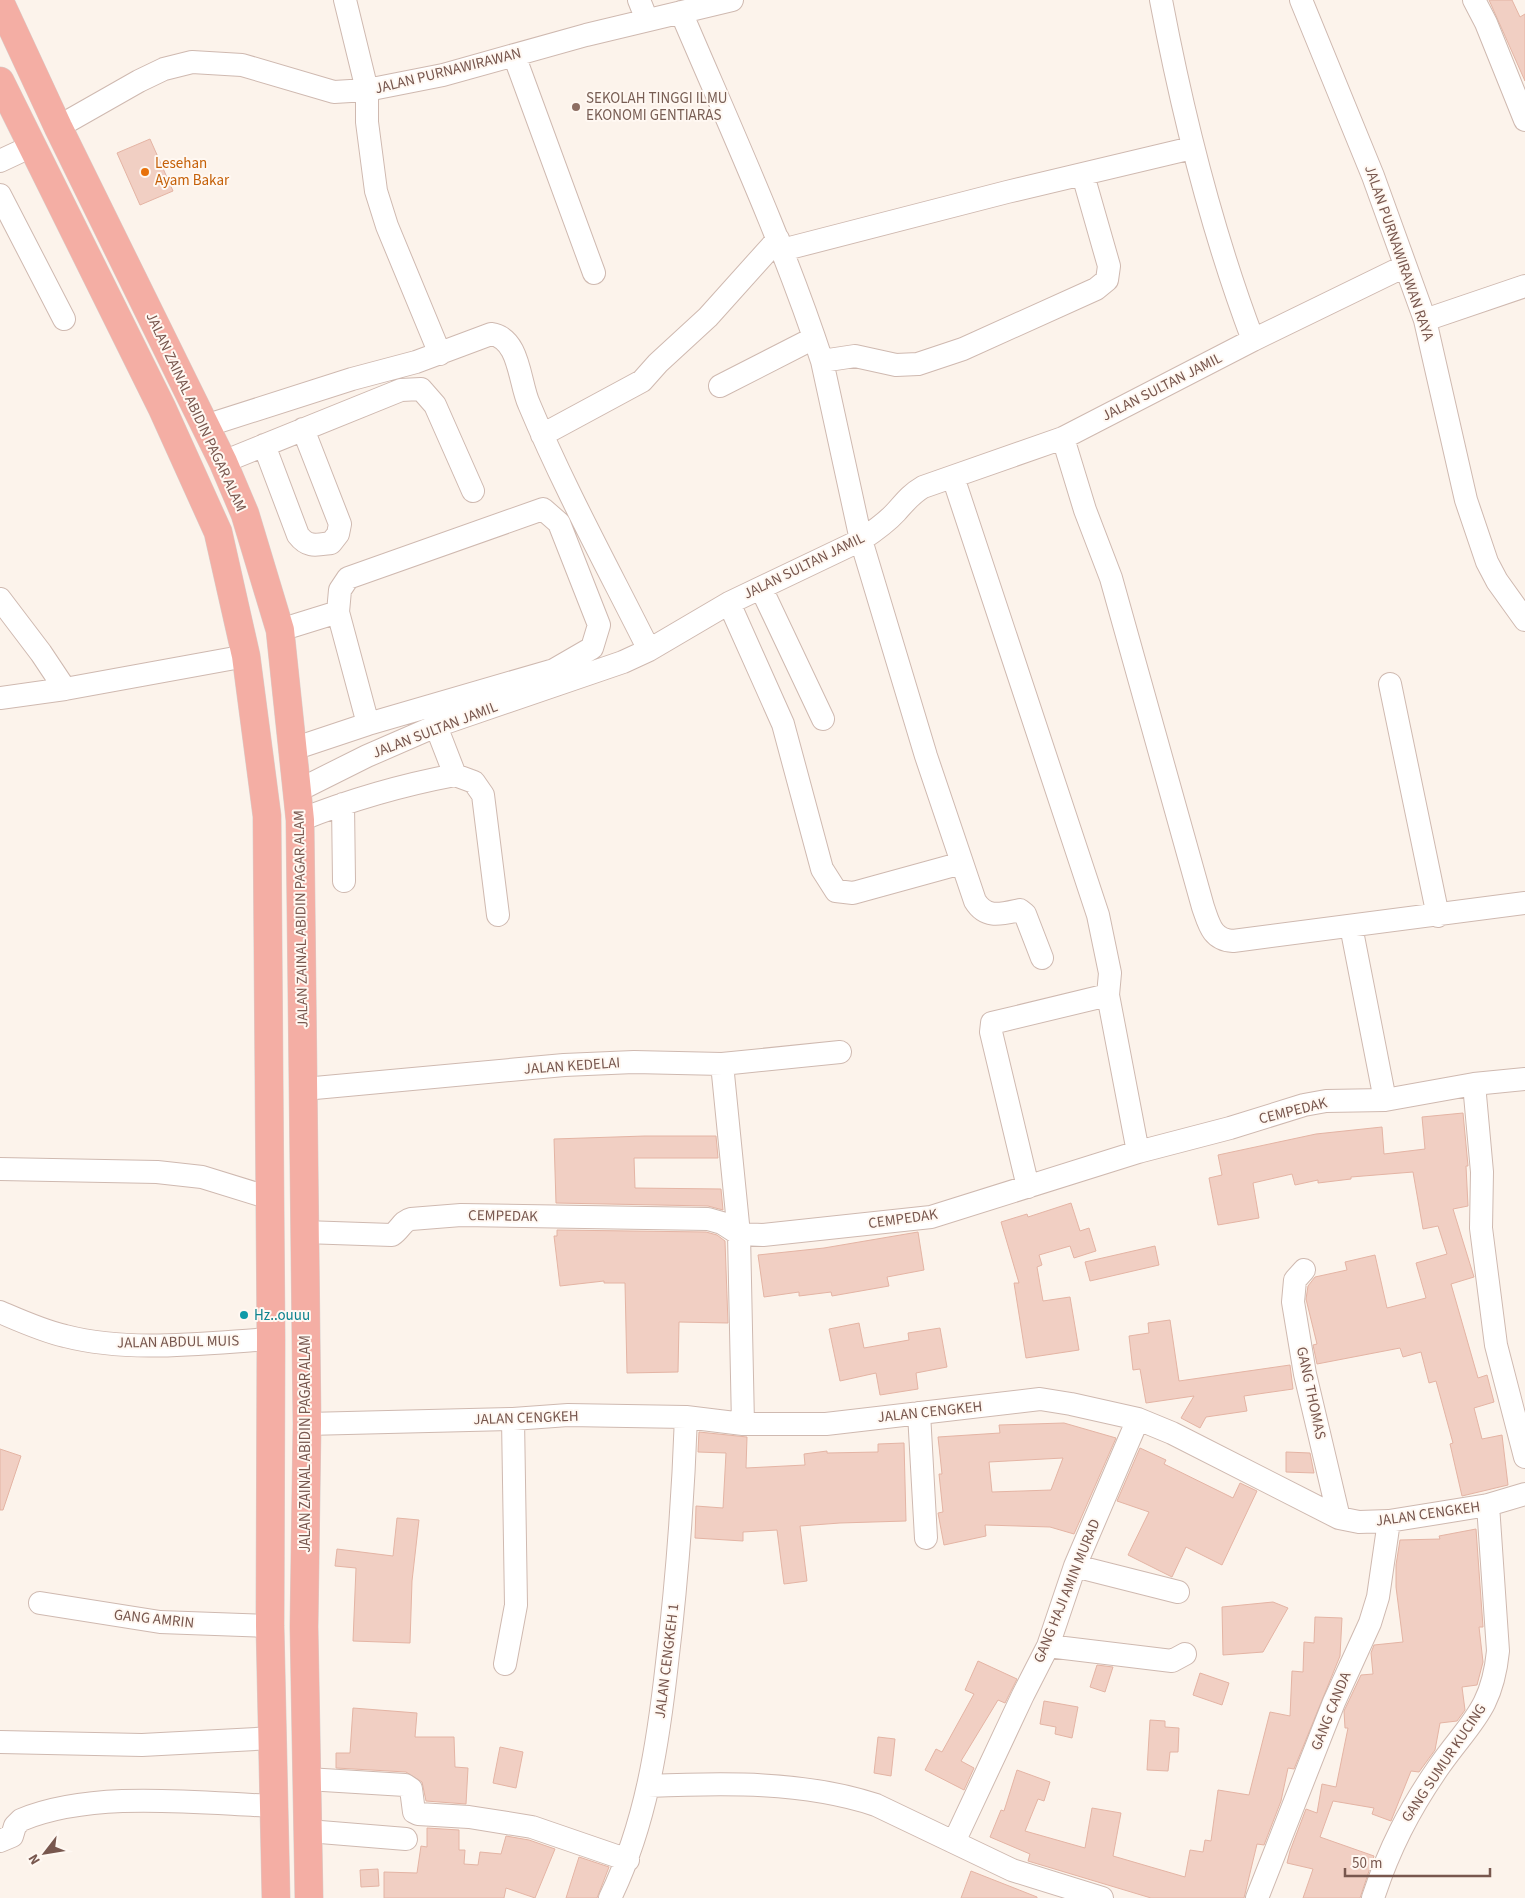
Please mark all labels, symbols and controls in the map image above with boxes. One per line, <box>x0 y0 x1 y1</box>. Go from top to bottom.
street label: JALAN PURNAWIRAWAN <box>373 43 523 99</box>
place label: SEKOLAH TINGGI ILMU EKONOMI GENTIARAS <box>586 88 727 126</box>
marker: SEKOLAH TINGGI ILMU EKONOMI GENTIARAS <box>570 101 582 113</box>
place label: Lesehan Ayam Bakar <box>155 153 230 191</box>
street label: JALAN PURNAWIRAWAN RAYA <box>1359 162 1439 344</box>
marker: Lesehan Ayam Bakar <box>139 166 151 178</box>
street label: JALAN ZAINAL ABIDIN PAGAR ALAM <box>140 309 252 515</box>
street label: JALAN SULTAN JAMIL <box>1098 348 1226 426</box>
street label: JALAN SULTAN JAMIL <box>740 528 868 604</box>
street label: JALAN SULTAN JAMIL <box>369 696 501 764</box>
street label: JALAN ZAINAL ABIDIN PAGAR ALAM <box>289 810 313 1028</box>
street label: JALAN KEDELAI <box>523 1052 621 1080</box>
street label: CEMPEDAK <box>1257 1092 1330 1130</box>
street label: CEMPEDAK <box>867 1204 939 1234</box>
street label: CEMPEDAK <box>468 1205 538 1227</box>
place label: Hz..ouuu <box>254 1305 310 1326</box>
marker: Hz..ouuu <box>238 1309 250 1321</box>
street label: JALAN ABDUL MUIS <box>117 1330 239 1354</box>
street label: JALAN ZAINAL ABIDIN PAGAR ALAM <box>295 1335 316 1553</box>
street label: GANG THOMAS <box>1291 1345 1331 1441</box>
street label: JALAN CENGKEH <box>877 1396 983 1428</box>
street label: JALAN CENGKEH <box>473 1406 579 1430</box>
street label: JALAN CENGKEH <box>1374 1496 1482 1532</box>
street label: GANG HAJI AMIN MURAD <box>1029 1516 1105 1666</box>
street label: JALAN CENGKEH 1 <box>650 1602 684 1720</box>
street label: GANG AMRIN <box>113 1604 195 1634</box>
street label: GANG CANDA <box>1306 1668 1357 1753</box>
street label: GANG SUMUR KUCING <box>1397 1700 1491 1826</box>
north arrow <box>20 1828 70 1878</box>
scale bar <box>1345 1846 1490 1878</box>
text: N <box>24 1850 46 1868</box>
text: 50 m <box>1352 1853 1382 1874</box>

